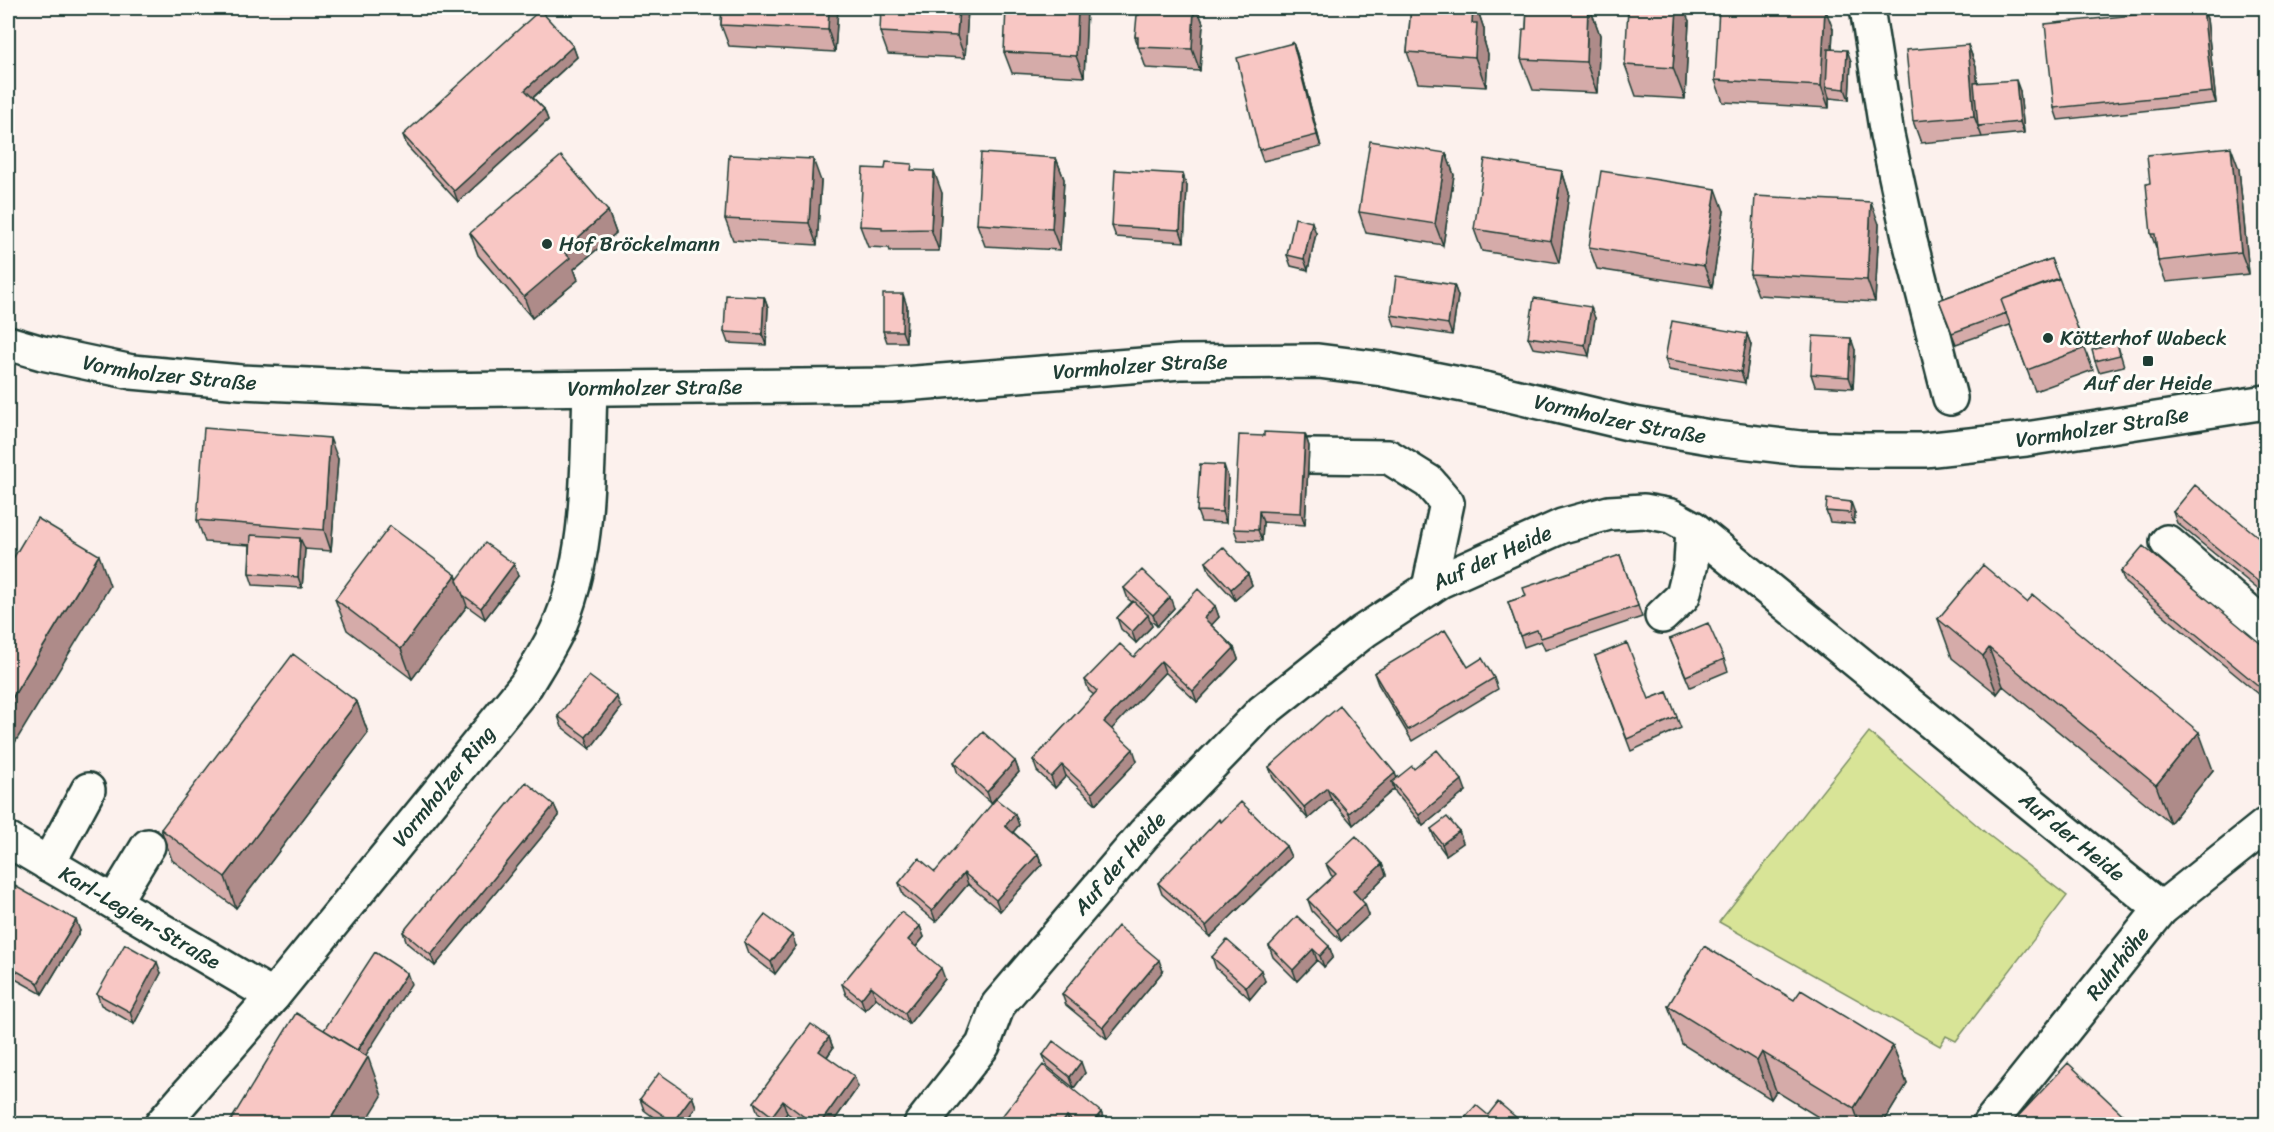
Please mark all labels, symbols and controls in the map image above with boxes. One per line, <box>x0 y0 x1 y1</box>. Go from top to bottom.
place label: Hof Bröckelmann <box>559 225 720 263</box>
marker: Hof Bröckelmann <box>540 237 554 251</box>
place label: Kötterhof Wabeck <box>2060 319 2227 357</box>
marker: Kötterhof Wabeck <box>2041 331 2055 345</box>
street label: Vormholzer Straße <box>79 343 258 402</box>
street label: Vormholzer Straße <box>1051 343 1228 391</box>
marker: Auf der Heide <box>2141 354 2155 368</box>
place label: Auf der Heide <box>2083 364 2212 402</box>
street label: Vormholzer Straße <box>567 368 743 407</box>
street label: Vormholzer Straße <box>1530 382 1709 455</box>
street label: Vormholzer Straße <box>2014 395 2192 459</box>
street label: Auf der Heide <box>1423 514 1559 601</box>
street label: Vormholzer Ring <box>382 716 506 856</box>
street label: Auf der Heide <box>2010 781 2134 892</box>
street label: Auf der Heide <box>1063 802 1176 925</box>
street label: Karl-Legien-Straße <box>52 855 228 980</box>
street label: Ruhrhöhe <box>2076 917 2160 1009</box>

